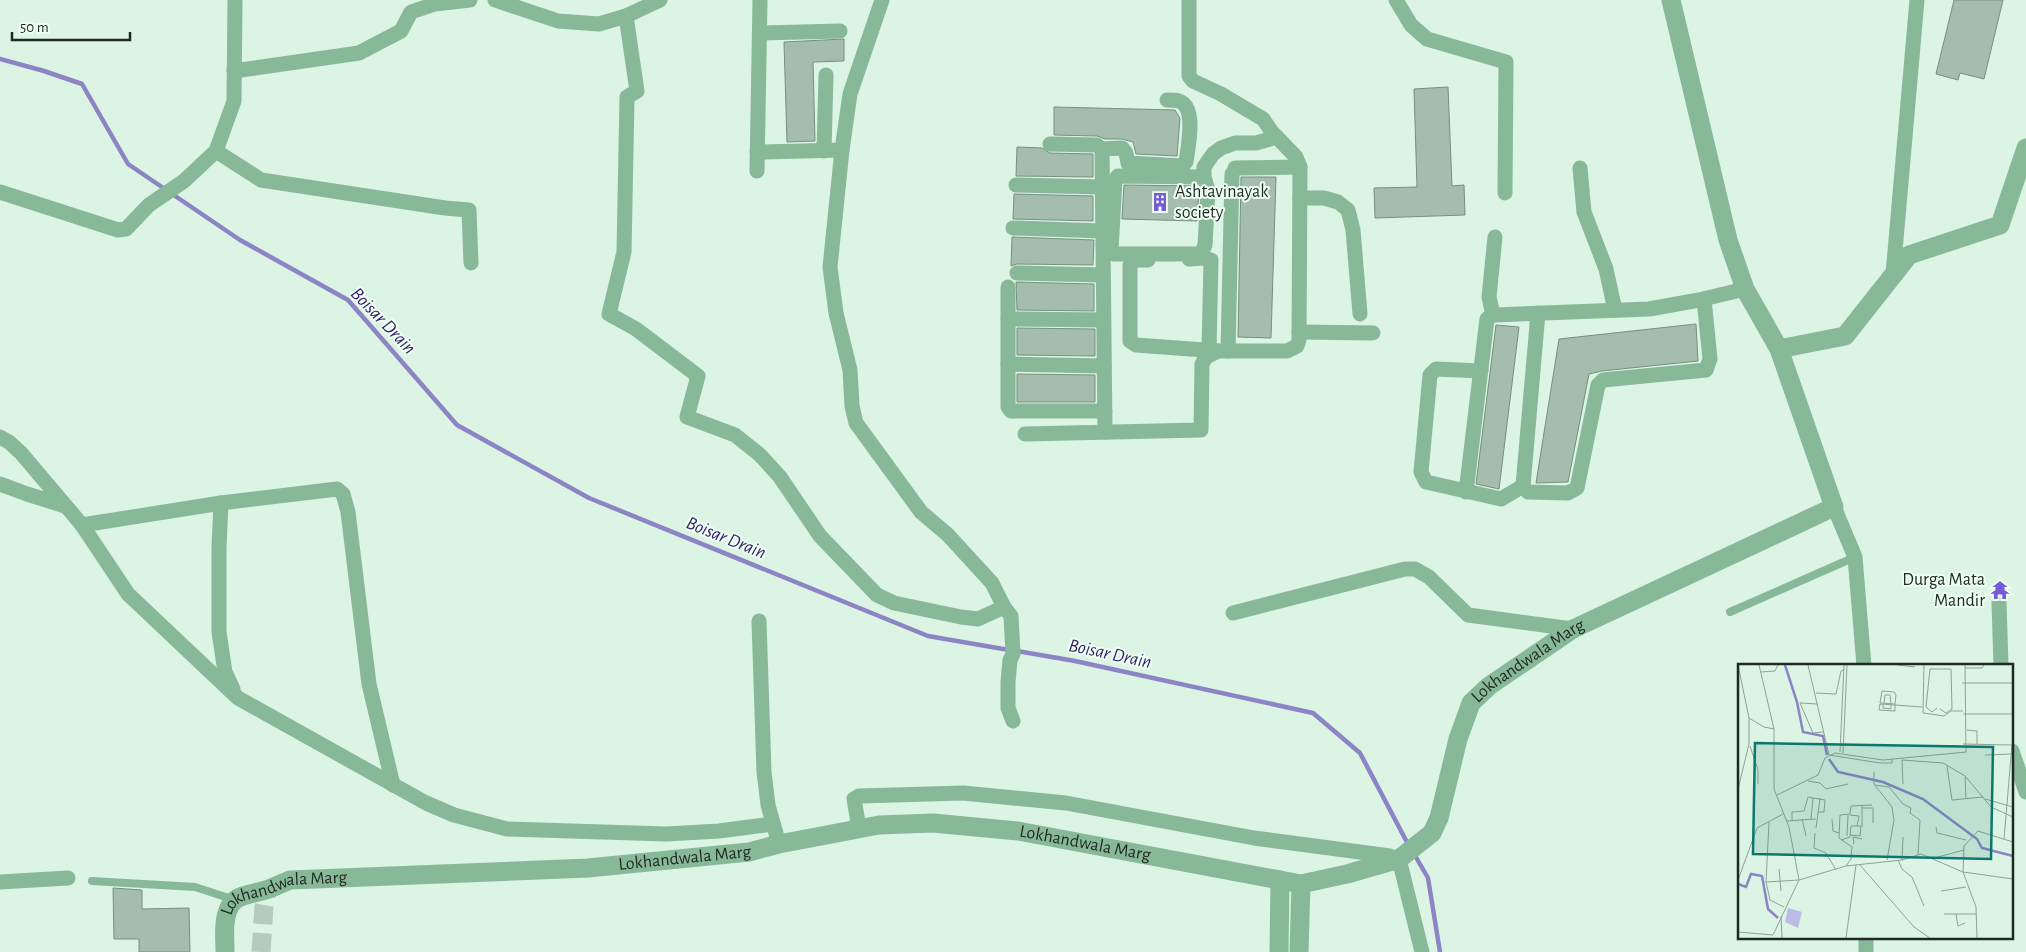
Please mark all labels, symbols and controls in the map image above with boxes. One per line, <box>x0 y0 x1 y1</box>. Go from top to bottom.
scale bar <box>12 10 130 42</box>
text: 50 m <box>20 20 49 35</box>
place label: Ashtavinayak society <box>1175 183 1269 222</box>
building icon: Ashtavinayak society <box>1149 191 1171 213</box>
water label: Boisar Drain <box>347 284 419 358</box>
water label: Boisar Drain <box>683 513 769 563</box>
place label: Durga Mata Mandir <box>1902 571 1985 610</box>
temple icon: Durga Mata Mandir <box>1989 579 2011 601</box>
street label: Lokhandwala Marg <box>1468 616 1587 706</box>
water label: Boisar Drain <box>1067 636 1153 672</box>
inset map <box>1738 664 2014 940</box>
street label: Lokhandwala Marg <box>1018 822 1152 865</box>
street label: Lokhandwala Marg <box>618 843 752 874</box>
street label: Lokhandwala Marg <box>218 869 348 917</box>

